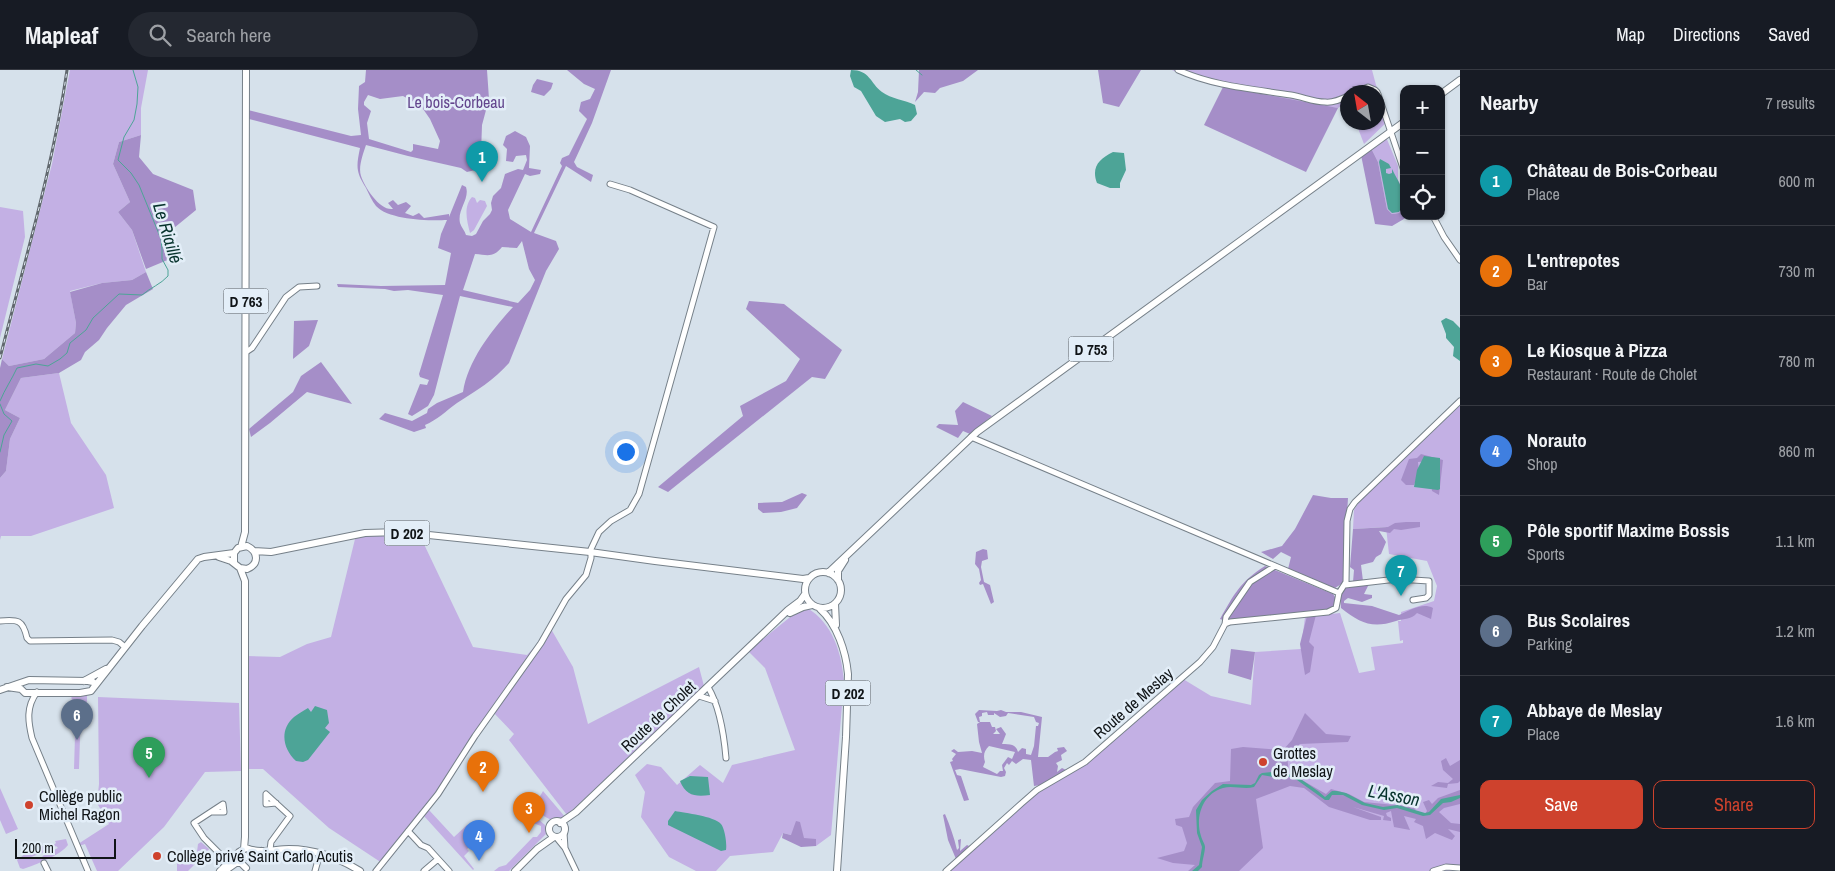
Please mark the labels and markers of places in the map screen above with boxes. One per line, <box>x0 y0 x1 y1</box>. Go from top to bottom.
pin: 1 <box>466 141 498 182</box>
pin: 7 <box>1385 555 1417 596</box>
pin: 6 <box>61 699 93 740</box>
pin: 5 <box>133 737 165 778</box>
place label: Grottes de Meslay <box>1273 742 1333 782</box>
pin: 2 <box>467 751 499 792</box>
marker: Grottes de Meslay <box>1257 756 1269 768</box>
place label: Collège public Michel Ragon <box>39 785 123 825</box>
pin: 3 <box>513 792 545 833</box>
marker: Collège public Michel Ragon <box>23 799 35 811</box>
pin: 4 <box>463 820 495 861</box>
place label: Collège privé Saint Carlo Acutis <box>167 845 353 867</box>
marker: Collège privé Saint Carlo Acutis <box>151 850 163 862</box>

